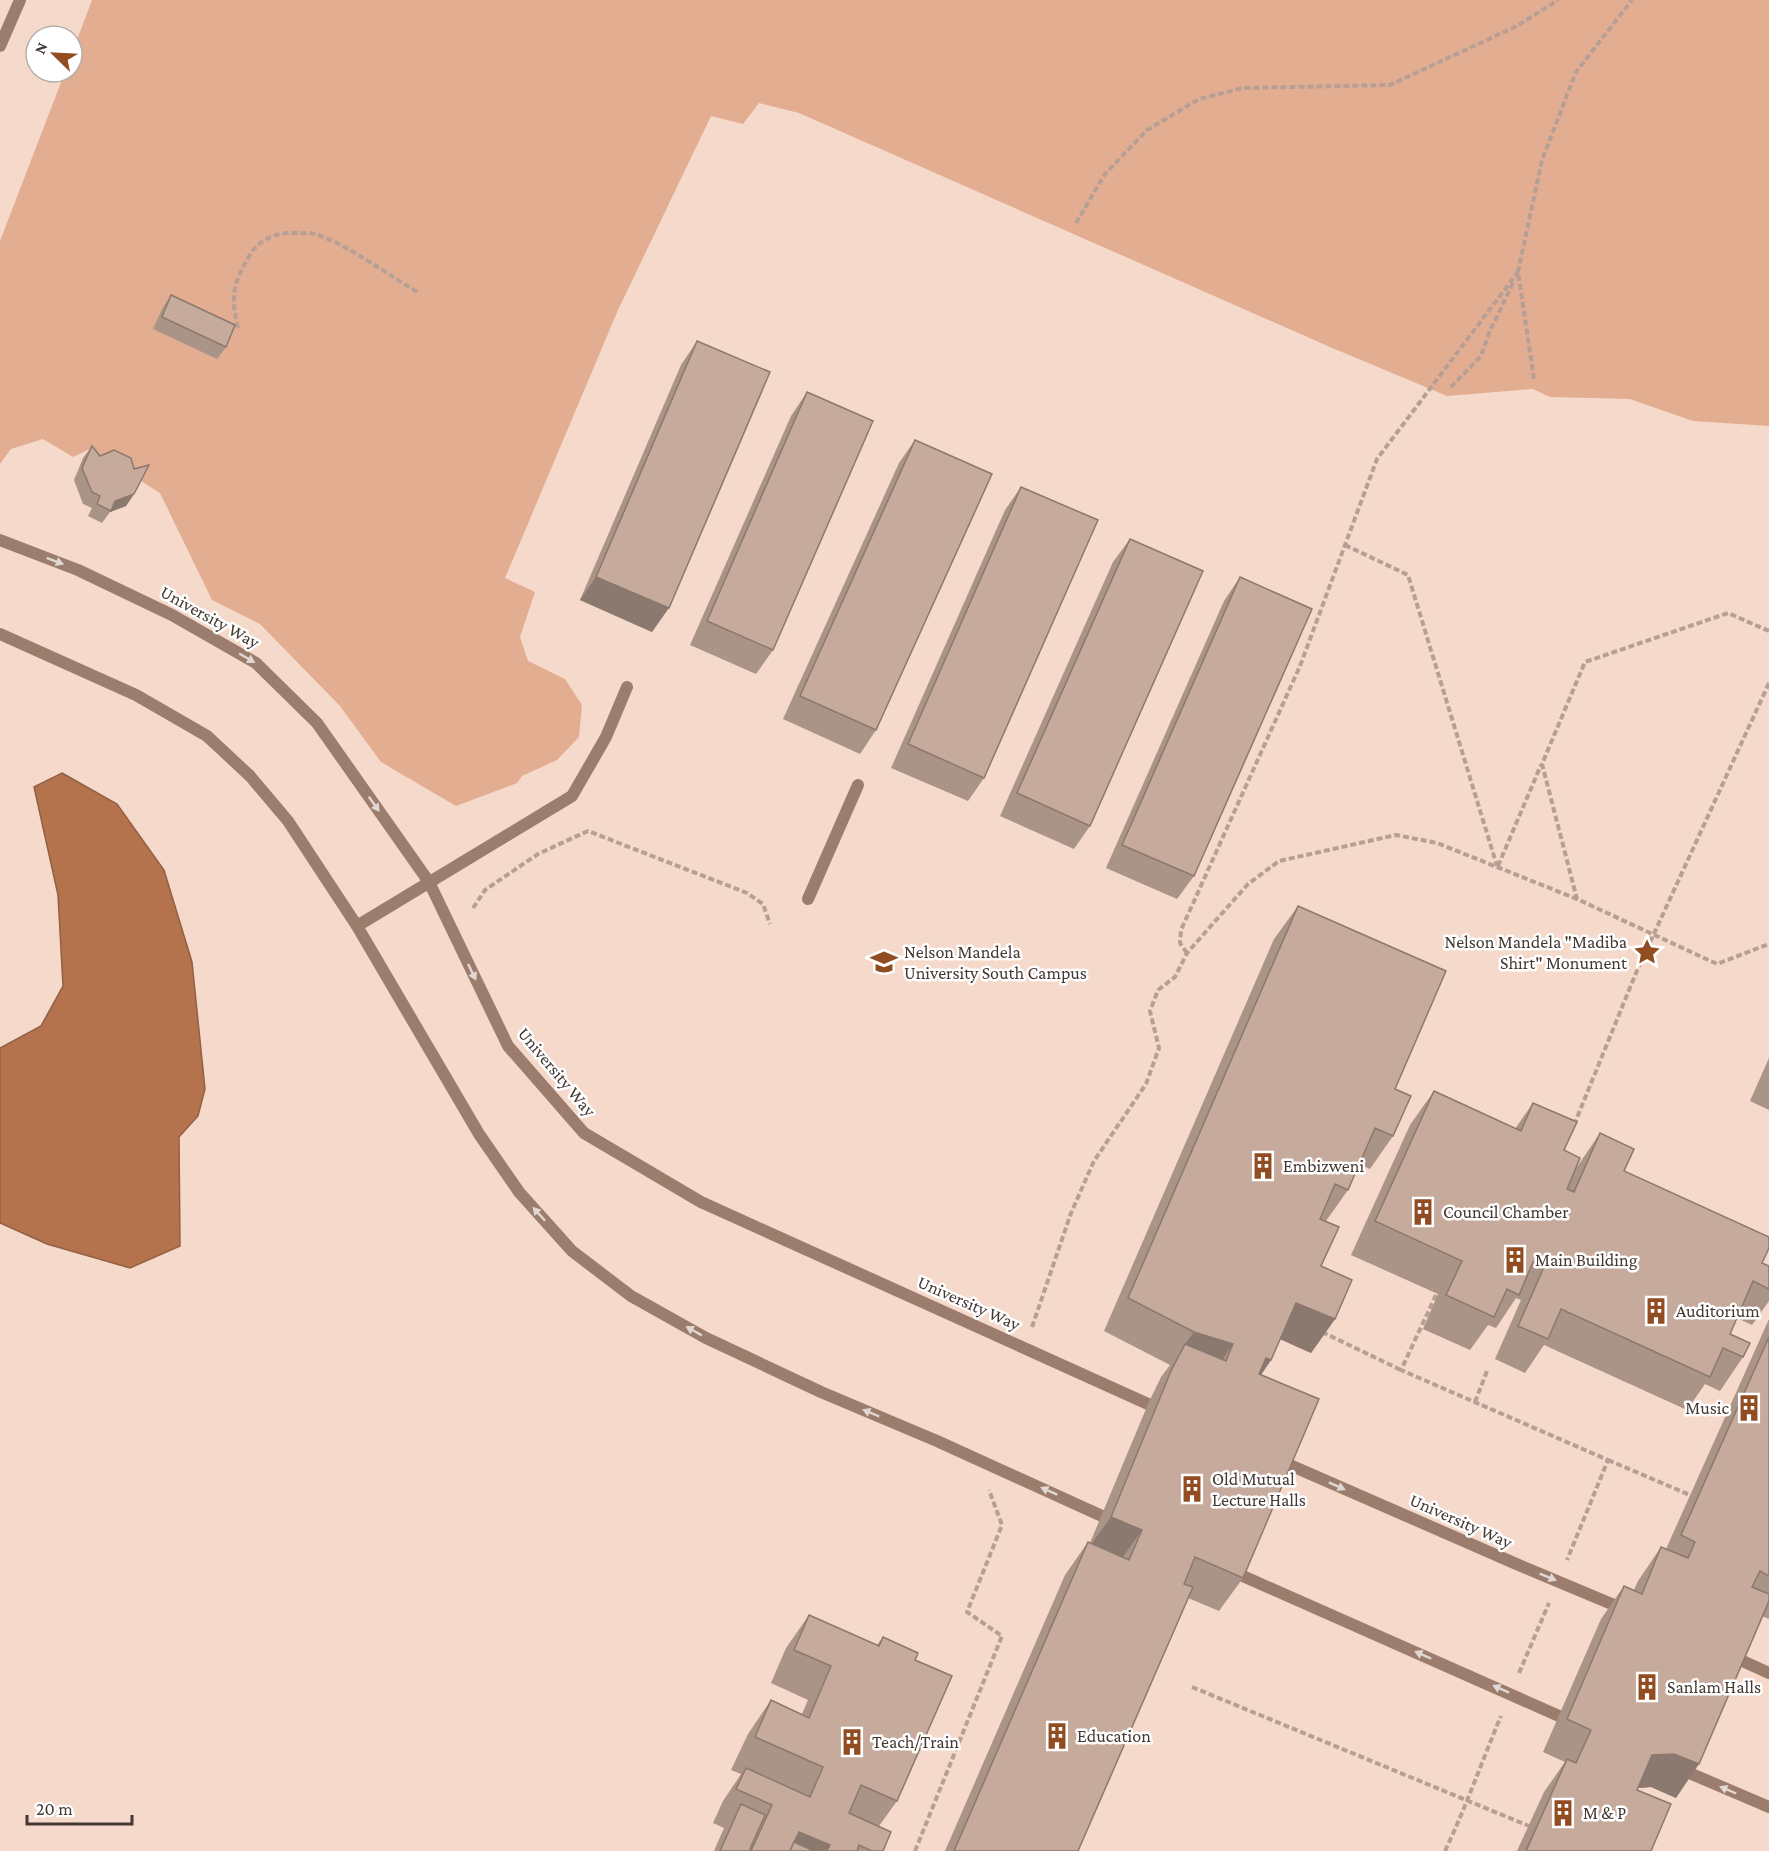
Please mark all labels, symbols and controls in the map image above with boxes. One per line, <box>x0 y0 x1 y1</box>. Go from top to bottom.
north arrow <box>24 24 84 84</box>
text: N <box>31 40 51 57</box>
one-way arrow <box>46 556 64 566</box>
street label: University Way <box>157 582 264 653</box>
one-way arrow <box>239 653 256 663</box>
one-way arrow <box>368 796 380 812</box>
place label: Nelson Mandela "Madiba Shirt" Monument <box>1444 932 1628 973</box>
place icon: Nelson Mandela "Madiba Shirt" Monument <box>1632 937 1662 967</box>
place label: Nelson Mandela University South Campus <box>904 942 1087 983</box>
school or university icon: Nelson Mandela University South Campus <box>869 947 899 977</box>
one-way arrow <box>468 963 477 980</box>
street label: University Way <box>514 1023 600 1121</box>
building icon: Embizweni <box>1248 1151 1278 1181</box>
place label: Embizweni <box>1283 1156 1364 1176</box>
building icon: Council Chamber <box>1408 1197 1438 1227</box>
place label: Council Chamber <box>1443 1202 1569 1222</box>
one-way arrow <box>532 1207 546 1222</box>
building icon: Main Building <box>1500 1245 1530 1275</box>
place label: Main Building <box>1535 1250 1638 1270</box>
street label: University Way <box>915 1272 1024 1335</box>
building icon: Auditorium <box>1641 1296 1671 1326</box>
place label: Auditorium <box>1676 1301 1760 1321</box>
one-way arrow <box>685 1326 702 1336</box>
building icon: Music <box>1734 1393 1764 1423</box>
place label: Music <box>1685 1398 1730 1418</box>
one-way arrow <box>862 1408 879 1417</box>
place label: Old Mutual Lecture Halls <box>1212 1469 1306 1510</box>
building icon: Old Mutual Lecture Halls <box>1177 1474 1207 1504</box>
one-way arrow <box>1328 1481 1346 1491</box>
one-way arrow <box>1040 1487 1057 1496</box>
street label: University Way <box>1407 1490 1516 1553</box>
one-way arrow <box>1540 1572 1558 1582</box>
one-way arrow <box>1415 1650 1432 1659</box>
building icon: Sanlam Halls <box>1632 1672 1662 1702</box>
place label: Sanlam Halls <box>1667 1677 1761 1697</box>
one-way arrow <box>1492 1684 1510 1694</box>
building icon: Education <box>1042 1721 1072 1751</box>
place label: Education <box>1077 1726 1151 1746</box>
building icon: Teach/Train <box>837 1727 867 1757</box>
place label: Teach/Train <box>872 1732 959 1752</box>
one-way arrow <box>1719 1784 1737 1794</box>
scale bar <box>27 1788 132 1826</box>
building icon: M & P <box>1548 1798 1578 1828</box>
text: 20 m <box>36 1799 73 1819</box>
place label: M & P <box>1583 1803 1626 1823</box>

